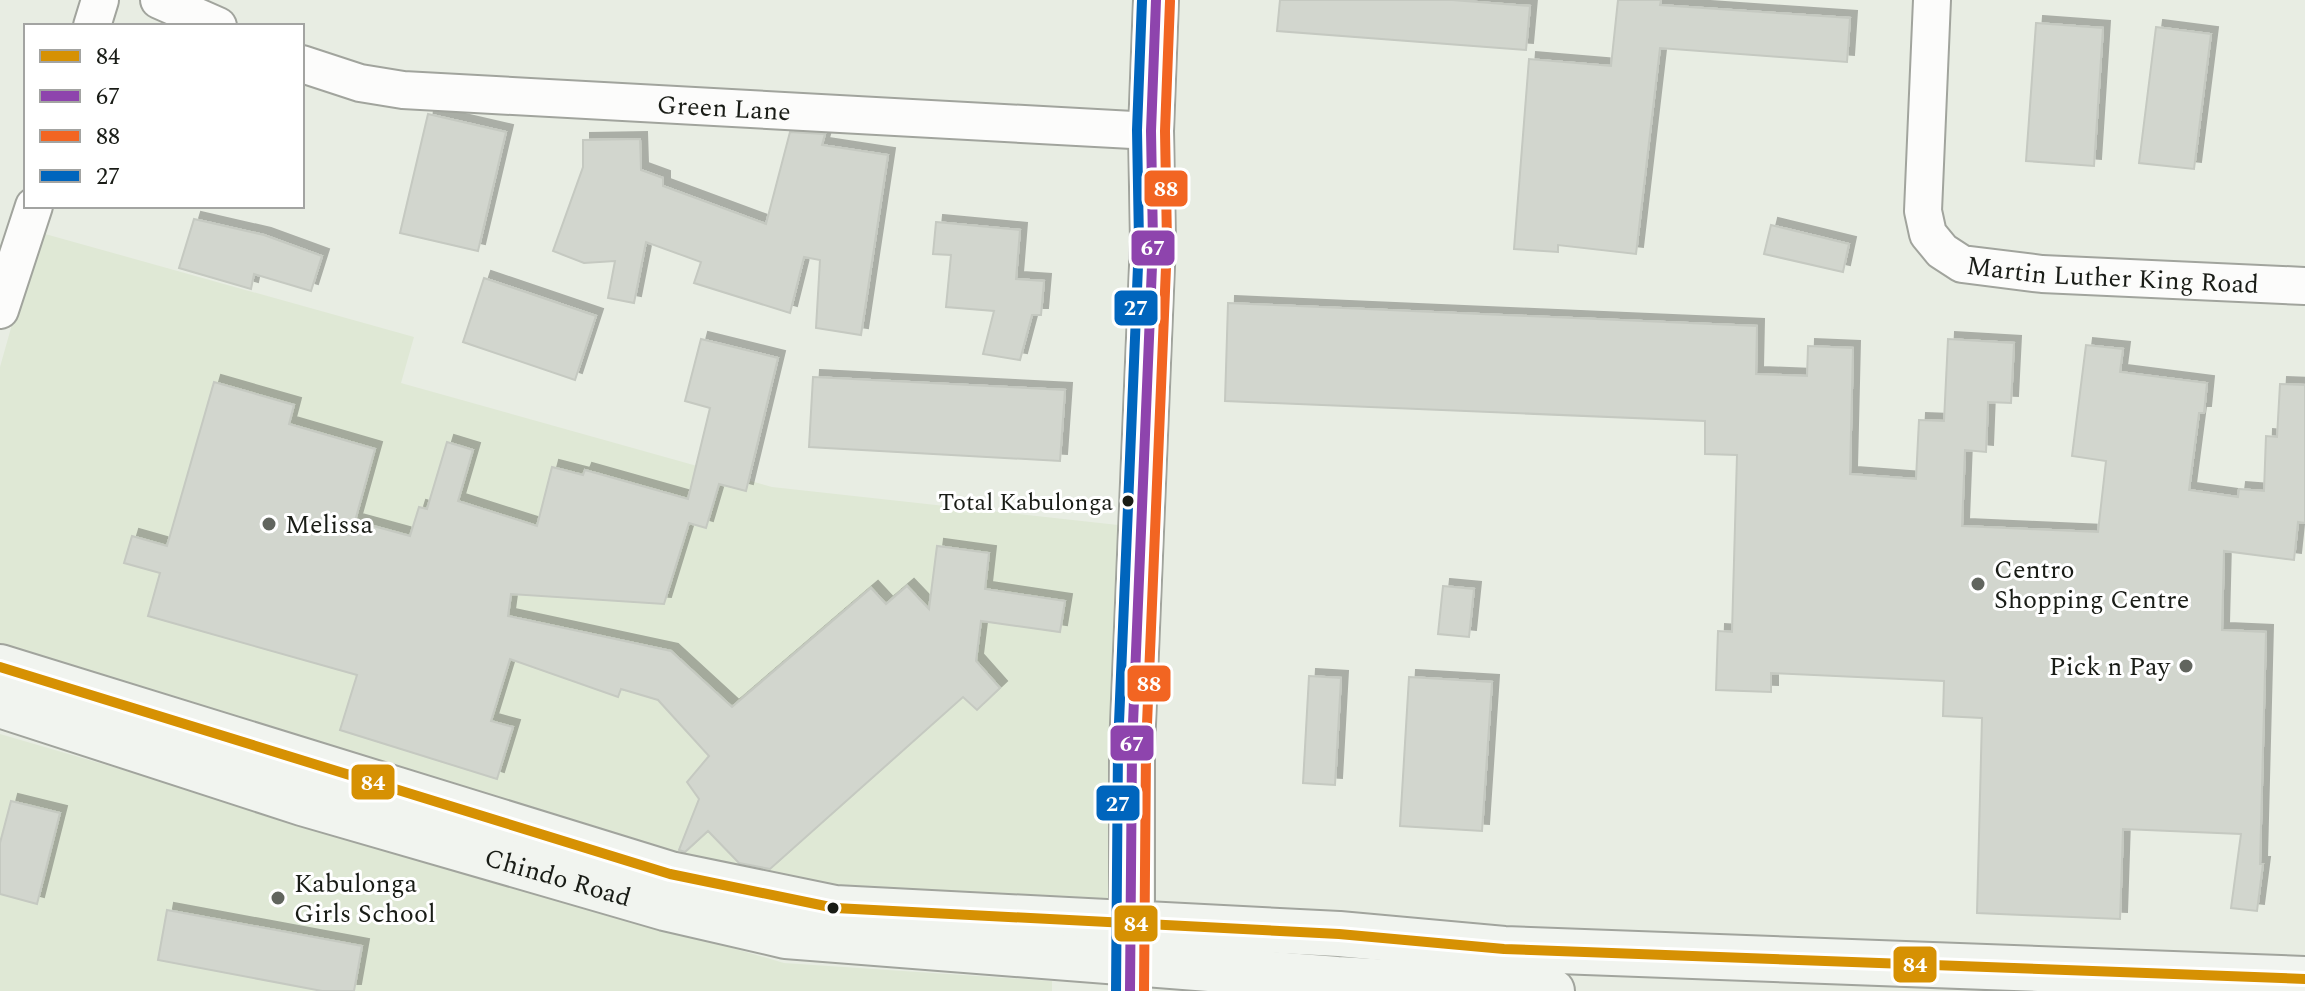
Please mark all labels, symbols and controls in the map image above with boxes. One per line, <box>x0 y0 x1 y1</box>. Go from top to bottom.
legend <box>24 24 304 208</box>
text: 84 <box>96 39 120 75</box>
text: 67 <box>96 79 120 115</box>
street label: Green Lane <box>656 85 792 132</box>
text: 88 <box>96 119 120 155</box>
text: 27 <box>96 159 120 195</box>
line badge: 88 <box>1143 169 1189 208</box>
text: 88 <box>1154 173 1178 206</box>
line badge: 67 <box>1130 229 1176 267</box>
text: 67 <box>1141 232 1165 265</box>
street label: Martin Luther King Road <box>1964 246 2260 305</box>
line badge: 27 <box>1113 289 1159 327</box>
text: 27 <box>1124 292 1148 325</box>
place label: Total Kabulonga <box>938 485 1113 521</box>
marker: Total Kabulonga <box>1120 493 1136 509</box>
place label: Melissa <box>285 505 374 545</box>
marker: Melissa <box>260 515 278 533</box>
place label: Centro Shopping Centre <box>1994 550 2189 620</box>
marker: Centro Shopping Centre <box>1969 575 1987 593</box>
place label: Pick n Pay <box>2049 647 2172 687</box>
marker: Pick n Pay <box>2177 657 2195 675</box>
line badge: 88 <box>1126 664 1172 703</box>
text: 88 <box>1137 668 1161 701</box>
line badge: 67 <box>1109 724 1155 762</box>
text: 67 <box>1120 728 1144 761</box>
line badge: 84 <box>350 763 396 801</box>
text: 84 <box>361 767 386 800</box>
line badge: 27 <box>1095 784 1141 822</box>
text: 27 <box>1106 788 1130 821</box>
street label: Chindo Road <box>480 838 636 918</box>
place label: Kabulonga Girls School <box>294 864 436 934</box>
marker: Kabulonga Girls School <box>269 889 287 907</box>
unlabelled marker <box>825 900 841 916</box>
line badge: 84 <box>1113 904 1159 943</box>
text: 84 <box>1124 908 1149 941</box>
line badge: 84 <box>1892 945 1938 984</box>
text: 84 <box>1903 949 1928 982</box>

